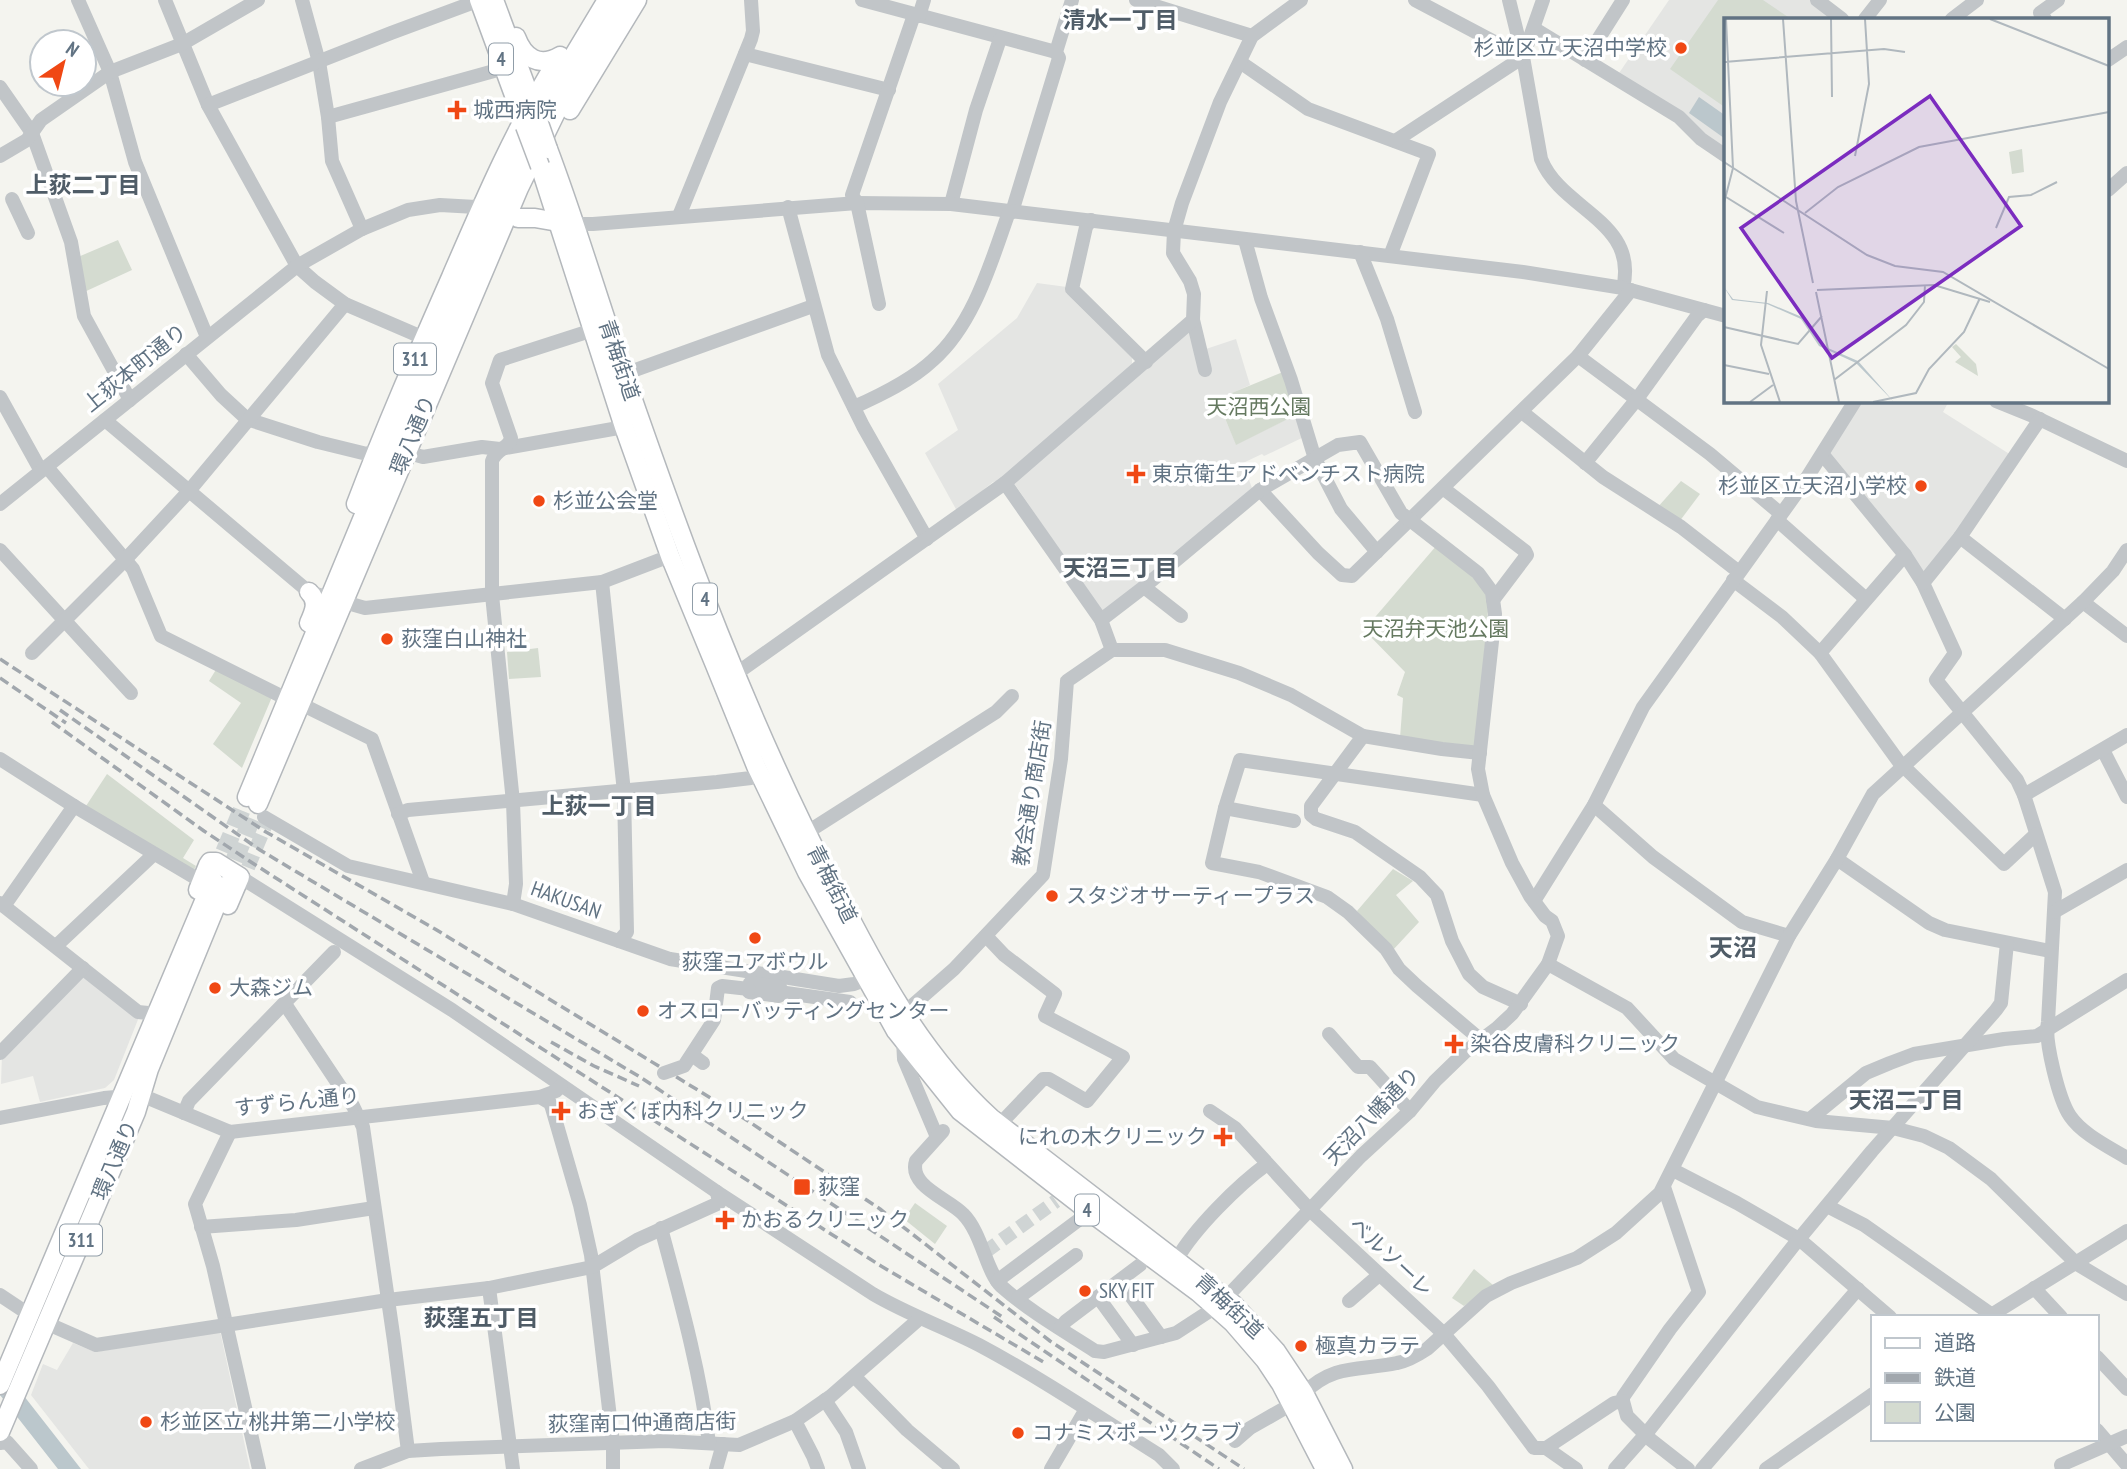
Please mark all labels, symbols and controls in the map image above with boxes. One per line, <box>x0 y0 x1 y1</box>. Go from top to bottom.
district label: 清水一丁目 <box>1063 5 1178 34</box>
inset map <box>1724 18 2110 402</box>
north arrow <box>28 28 98 98</box>
place label: 杉並区立 天沼中学校 <box>1474 34 1667 61</box>
text: N <box>62 36 84 62</box>
marker: 杉並区立 天沼中学校 <box>1673 40 1689 56</box>
road number: 4 <box>489 44 513 74</box>
place label: 城西病院 <box>473 96 557 123</box>
marker: 城西病院 <box>447 100 467 120</box>
district label: 上荻二丁目 <box>26 170 141 199</box>
street label: 青梅街道 <box>593 316 646 404</box>
street label: 上荻本町通り <box>77 317 192 418</box>
road number: 311 <box>394 344 436 374</box>
street label: 環八通り <box>384 391 441 479</box>
park label: 天沼西公園 <box>1207 393 1312 420</box>
place label: 東京衛生アドベンチスト病院 <box>1152 460 1425 487</box>
marker: 東京衛生アドベンチスト病院 <box>1126 464 1146 484</box>
place label: 杉並区立天沼小学校 <box>1718 472 1907 499</box>
marker: 杉並区立天沼小学校 <box>1913 478 1929 494</box>
place label: 杉並公会堂 <box>553 487 658 514</box>
marker: 杉並公会堂 <box>531 493 547 509</box>
district label: 天沼三丁目 <box>1063 553 1178 582</box>
road number: 4 <box>693 584 717 614</box>
park label: 天沼弁天池公園 <box>1363 615 1510 642</box>
place label: 荻窪白山神社 <box>401 625 527 652</box>
marker: 荻窪白山神社 <box>379 631 395 647</box>
street label: 教会通り商店街 <box>1007 718 1056 868</box>
district label: 上荻一丁目 <box>542 791 657 820</box>
street label: 青梅街道 <box>801 840 864 927</box>
street label: HAKUSAN <box>527 874 605 925</box>
place label: スタジオサーティープラス <box>1066 882 1315 909</box>
marker: スタジオサーティープラス <box>1044 888 1060 904</box>
marker: 荻窪ユアボウル <box>747 930 763 946</box>
district label: 天沼 <box>1709 932 1757 963</box>
place label: 荻窪ユアボウル <box>682 948 829 975</box>
place label: 大森ジム <box>229 974 313 1001</box>
marker: 大森ジム <box>207 980 223 996</box>
place label: オスローバッティングセンター <box>657 997 950 1024</box>
marker: オスローバッティングセンター <box>635 1003 651 1019</box>
place label: 染谷皮膚科クリニック <box>1470 1030 1680 1057</box>
marker: 染谷皮膚科クリニック <box>1444 1034 1464 1054</box>
street label: 天沼八幡通り <box>1318 1061 1425 1170</box>
street label: すずらん通り <box>233 1081 361 1122</box>
district label: 天沼二丁目 <box>1849 1085 1964 1114</box>
place label: おぎくぼ内科クリニック <box>577 1097 808 1124</box>
marker: おぎくぼ内科クリニック <box>551 1101 571 1121</box>
street label: 環八通り <box>86 1116 143 1204</box>
place label: にれの木クリニック <box>1018 1123 1207 1150</box>
marker: にれの木クリニック <box>1213 1127 1233 1147</box>
place label: 荻窪 <box>818 1173 860 1200</box>
marker: 荻窪 <box>792 1177 812 1197</box>
road number: 4 <box>1075 1194 1099 1226</box>
place label: かおるクリニック <box>741 1206 909 1233</box>
marker: かおるクリニック <box>715 1210 735 1230</box>
street label: ベルソーレ <box>1344 1211 1439 1302</box>
road number: 311 <box>60 1224 102 1256</box>
street label: 青梅街道 <box>1189 1267 1269 1344</box>
place label: SKY FIT <box>1099 1277 1155 1304</box>
marker: SKY FIT <box>1077 1283 1093 1299</box>
district label: 荻窪五丁目 <box>424 1303 539 1332</box>
legend <box>1871 1315 2099 1441</box>
text: 道路 <box>1934 1329 1976 1356</box>
place label: 極真カラテ <box>1315 1332 1420 1359</box>
marker: 極真カラテ <box>1293 1338 1309 1354</box>
text: 鉄道 <box>1934 1364 1976 1391</box>
text: 公園 <box>1934 1399 1976 1426</box>
street label: 荻窪南口仲通商店街 <box>547 1407 737 1438</box>
place label: 杉並区立 桃井第二小学校 <box>160 1408 395 1435</box>
marker: 杉並区立 桃井第二小学校 <box>138 1414 154 1430</box>
place label: コナミスポーツクラブ <box>1032 1419 1242 1446</box>
marker: コナミスポーツクラブ <box>1010 1425 1026 1441</box>

